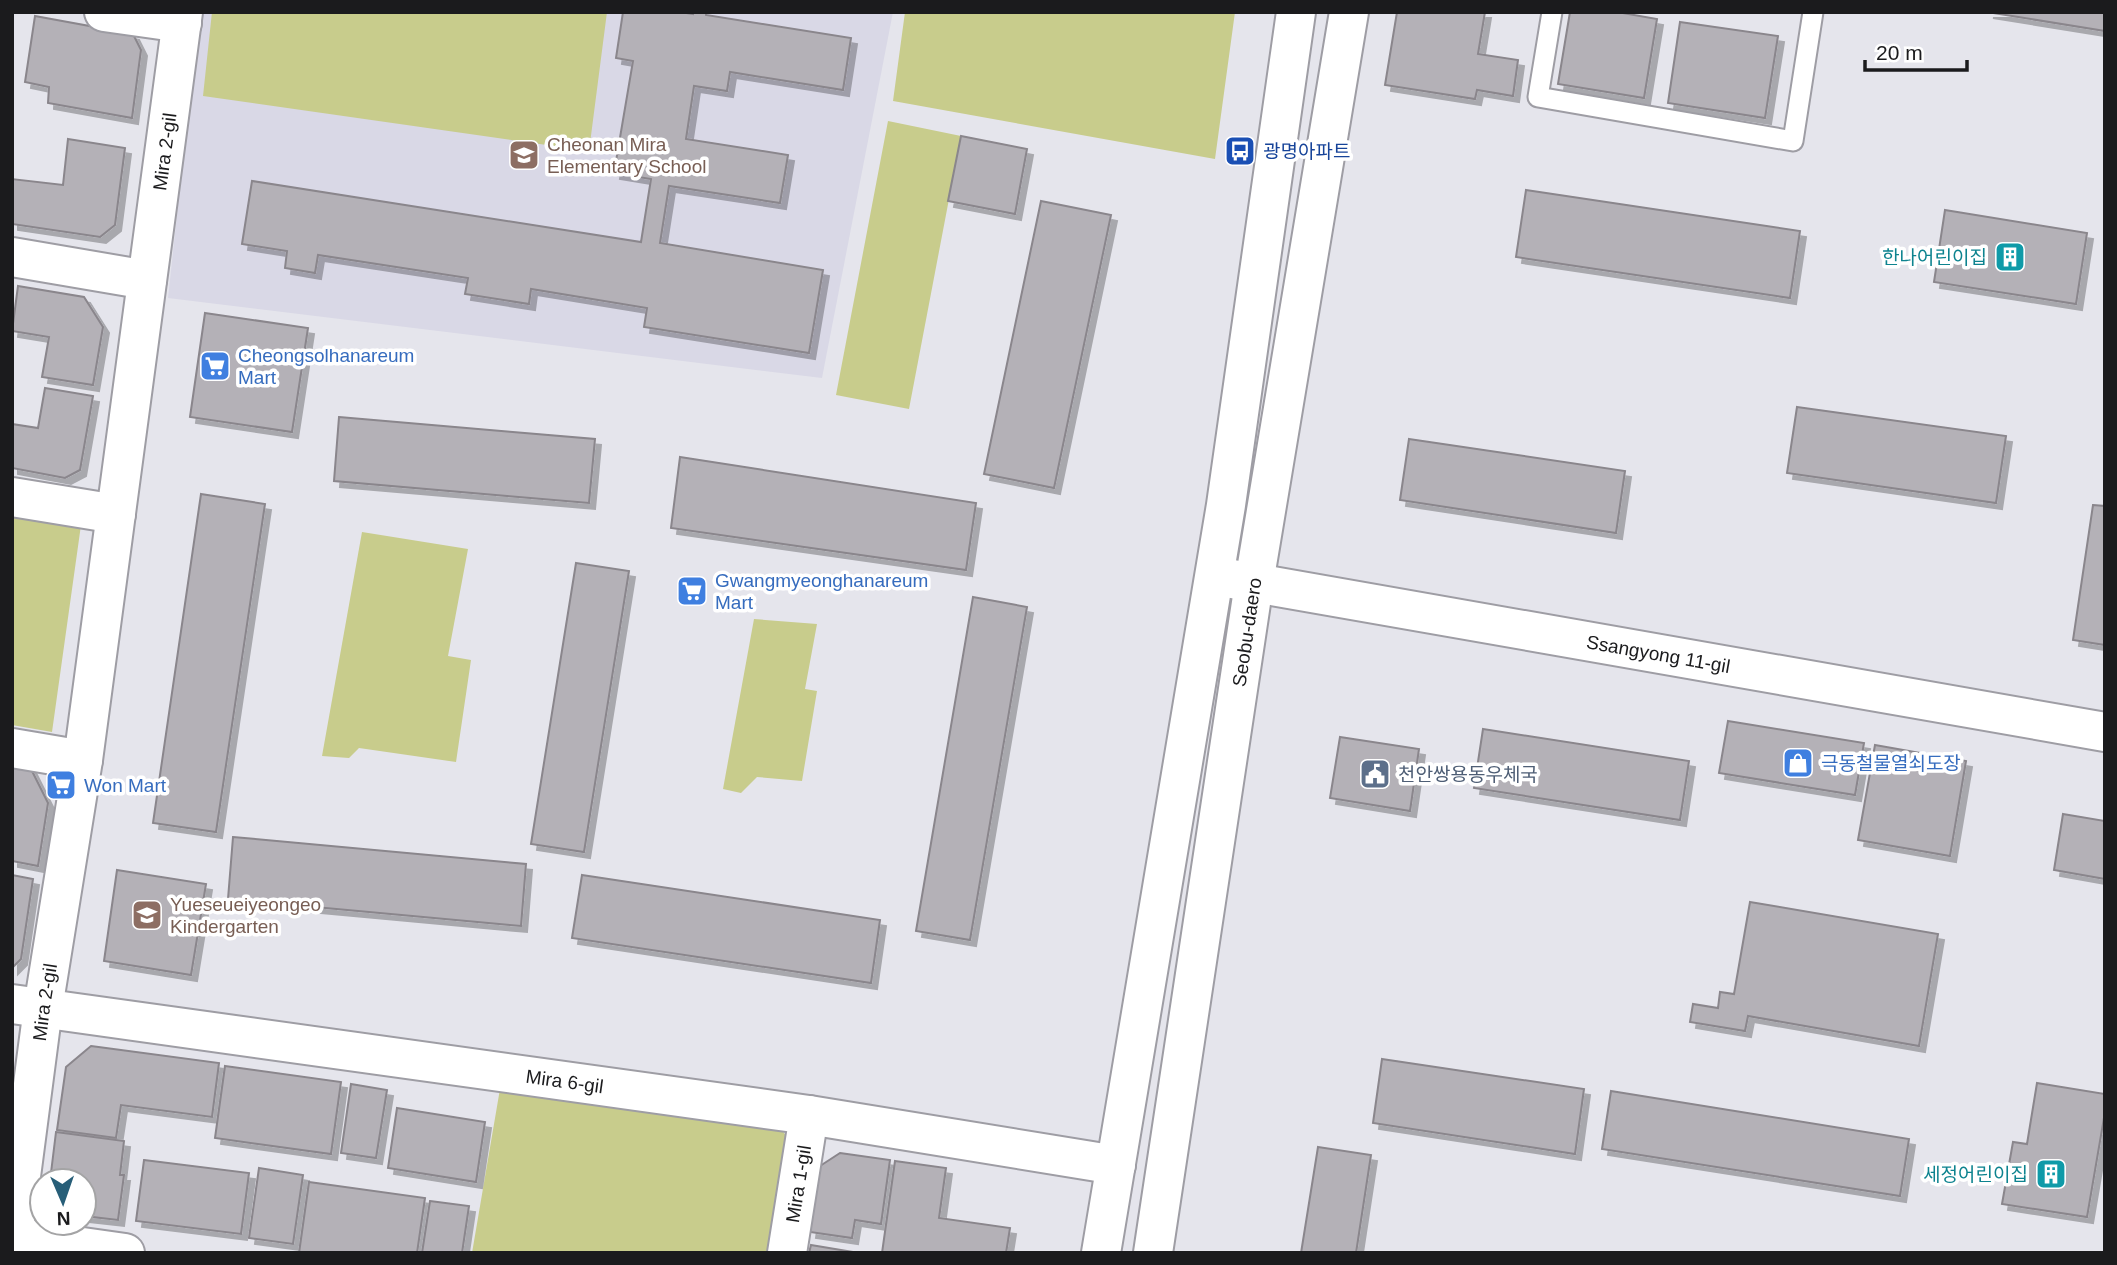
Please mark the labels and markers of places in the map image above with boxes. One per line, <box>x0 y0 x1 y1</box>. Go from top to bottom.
place label: Cheonan Mira Elementary School <box>547 134 706 177</box>
bus stop icon: 광명아파트 <box>1223 134 1257 168</box>
school or university icon: Cheonan Mira Elementary School <box>507 138 541 172</box>
place label: 광명아파트 <box>1263 141 1350 162</box>
building icon: 한나어린이집 <box>1993 240 2027 274</box>
place label: 한나어린이집 <box>1882 247 1987 268</box>
place label: Cheongsolhanareum Mart <box>238 345 414 388</box>
supermarket icon: Cheongsolhanareum Mart <box>198 349 232 383</box>
place label: Gwangmyeonghanareum Mart <box>715 570 928 613</box>
supermarket icon: Gwangmyeonghanareum Mart <box>675 574 709 608</box>
shop icon: 극동철물열쇠도장 <box>1781 746 1815 780</box>
place label: 극동철물열쇠도장 <box>1821 753 1961 774</box>
public building icon: 천안쌍용동우체국 <box>1358 757 1392 791</box>
place label: 천안쌍용동우체국 <box>1398 764 1538 785</box>
supermarket icon: Won Mart <box>44 768 78 802</box>
place label: Won Mart <box>84 775 167 796</box>
place label: Yueseueiyeongeo Kindergarten <box>170 894 321 937</box>
school or university icon: Yueseueiyeongeo Kindergarten <box>130 898 164 932</box>
building icon: 세정어린이집 <box>2034 1157 2068 1191</box>
place label: 세정어린이집 <box>1923 1164 2028 1185</box>

